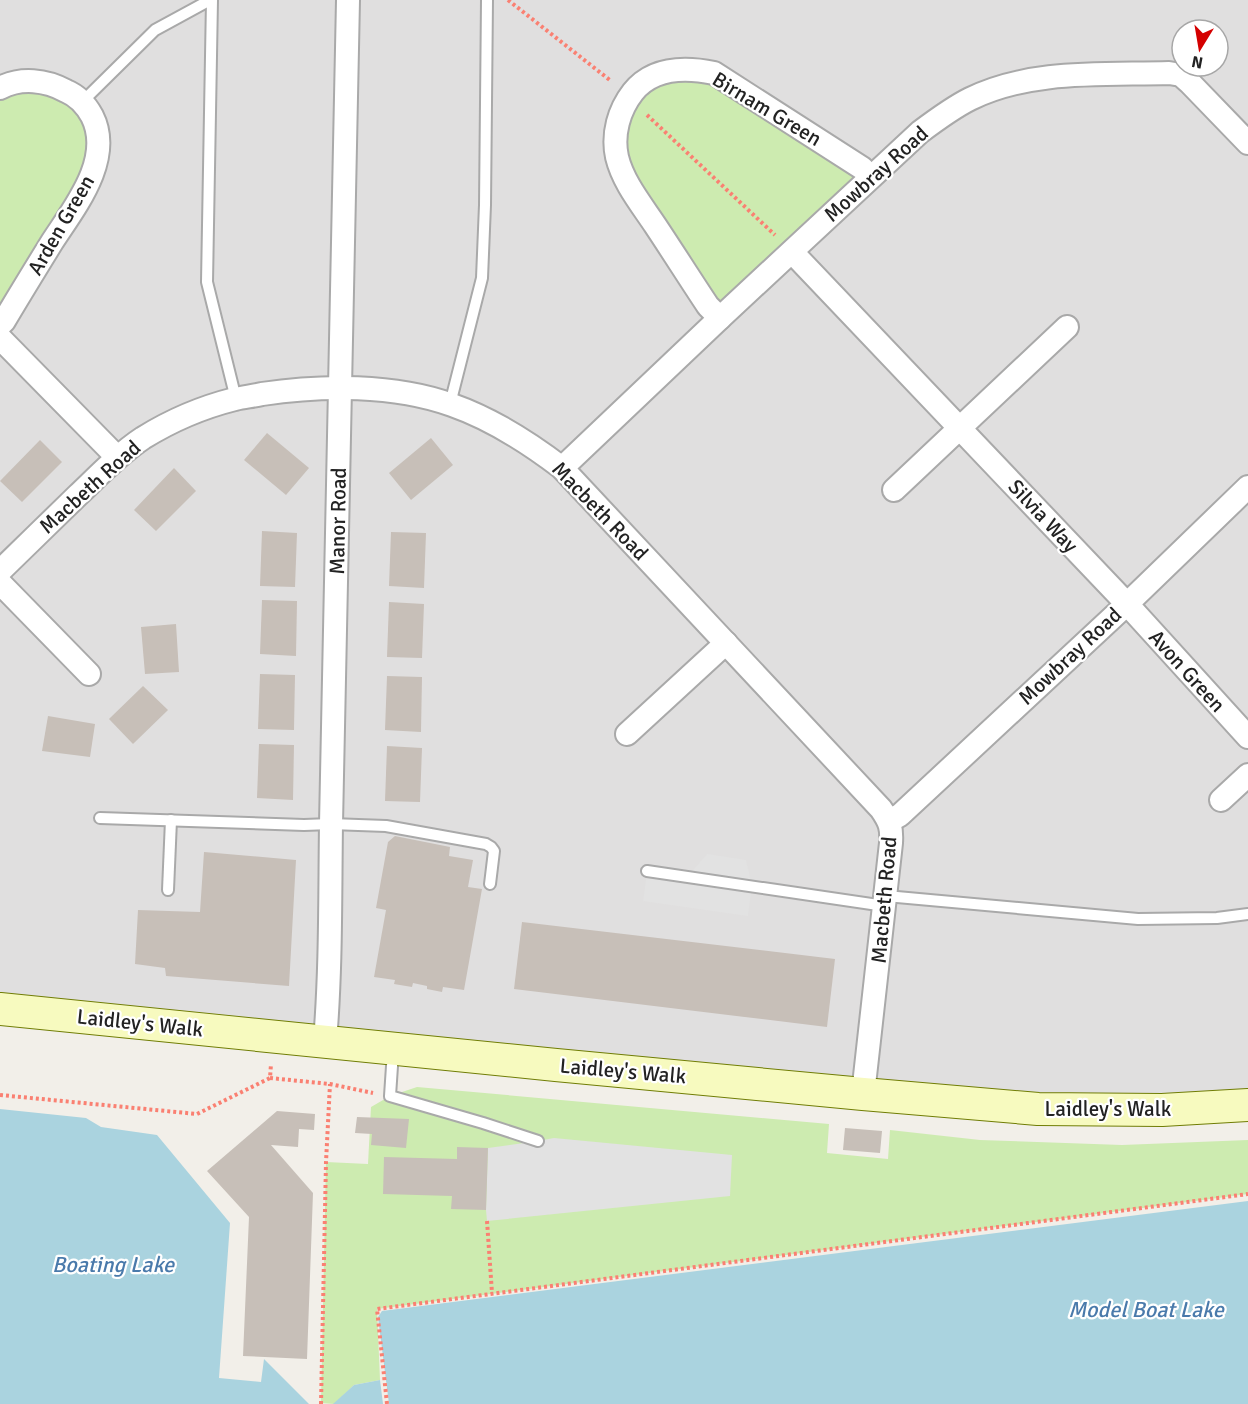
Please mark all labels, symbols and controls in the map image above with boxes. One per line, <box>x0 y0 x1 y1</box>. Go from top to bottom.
north arrow <box>1170 18 1230 78</box>
text: N <box>1190 51 1205 73</box>
street label: Birnam Green <box>708 66 826 152</box>
street label: Mowbray Road <box>819 120 933 228</box>
street label: Arden Green <box>22 170 100 280</box>
street label: Macbeth Road <box>34 435 146 539</box>
street label: Macbeth Road <box>546 456 654 566</box>
street label: Manor Road <box>324 467 352 575</box>
street label: Silvia Way <box>1003 474 1084 558</box>
street label: Mowbray Road <box>1013 602 1127 710</box>
street label: Avon Green <box>1143 624 1231 718</box>
street label: Macbeth Road <box>865 835 903 965</box>
street label: Laidley's Walk <box>76 1003 205 1043</box>
street label: Laidley's Walk <box>559 1053 688 1090</box>
street label: Laidley's Walk <box>1045 1096 1172 1122</box>
water label: Boating Lake <box>52 1251 175 1278</box>
water label: Model Boat Lake <box>1068 1296 1225 1323</box>

